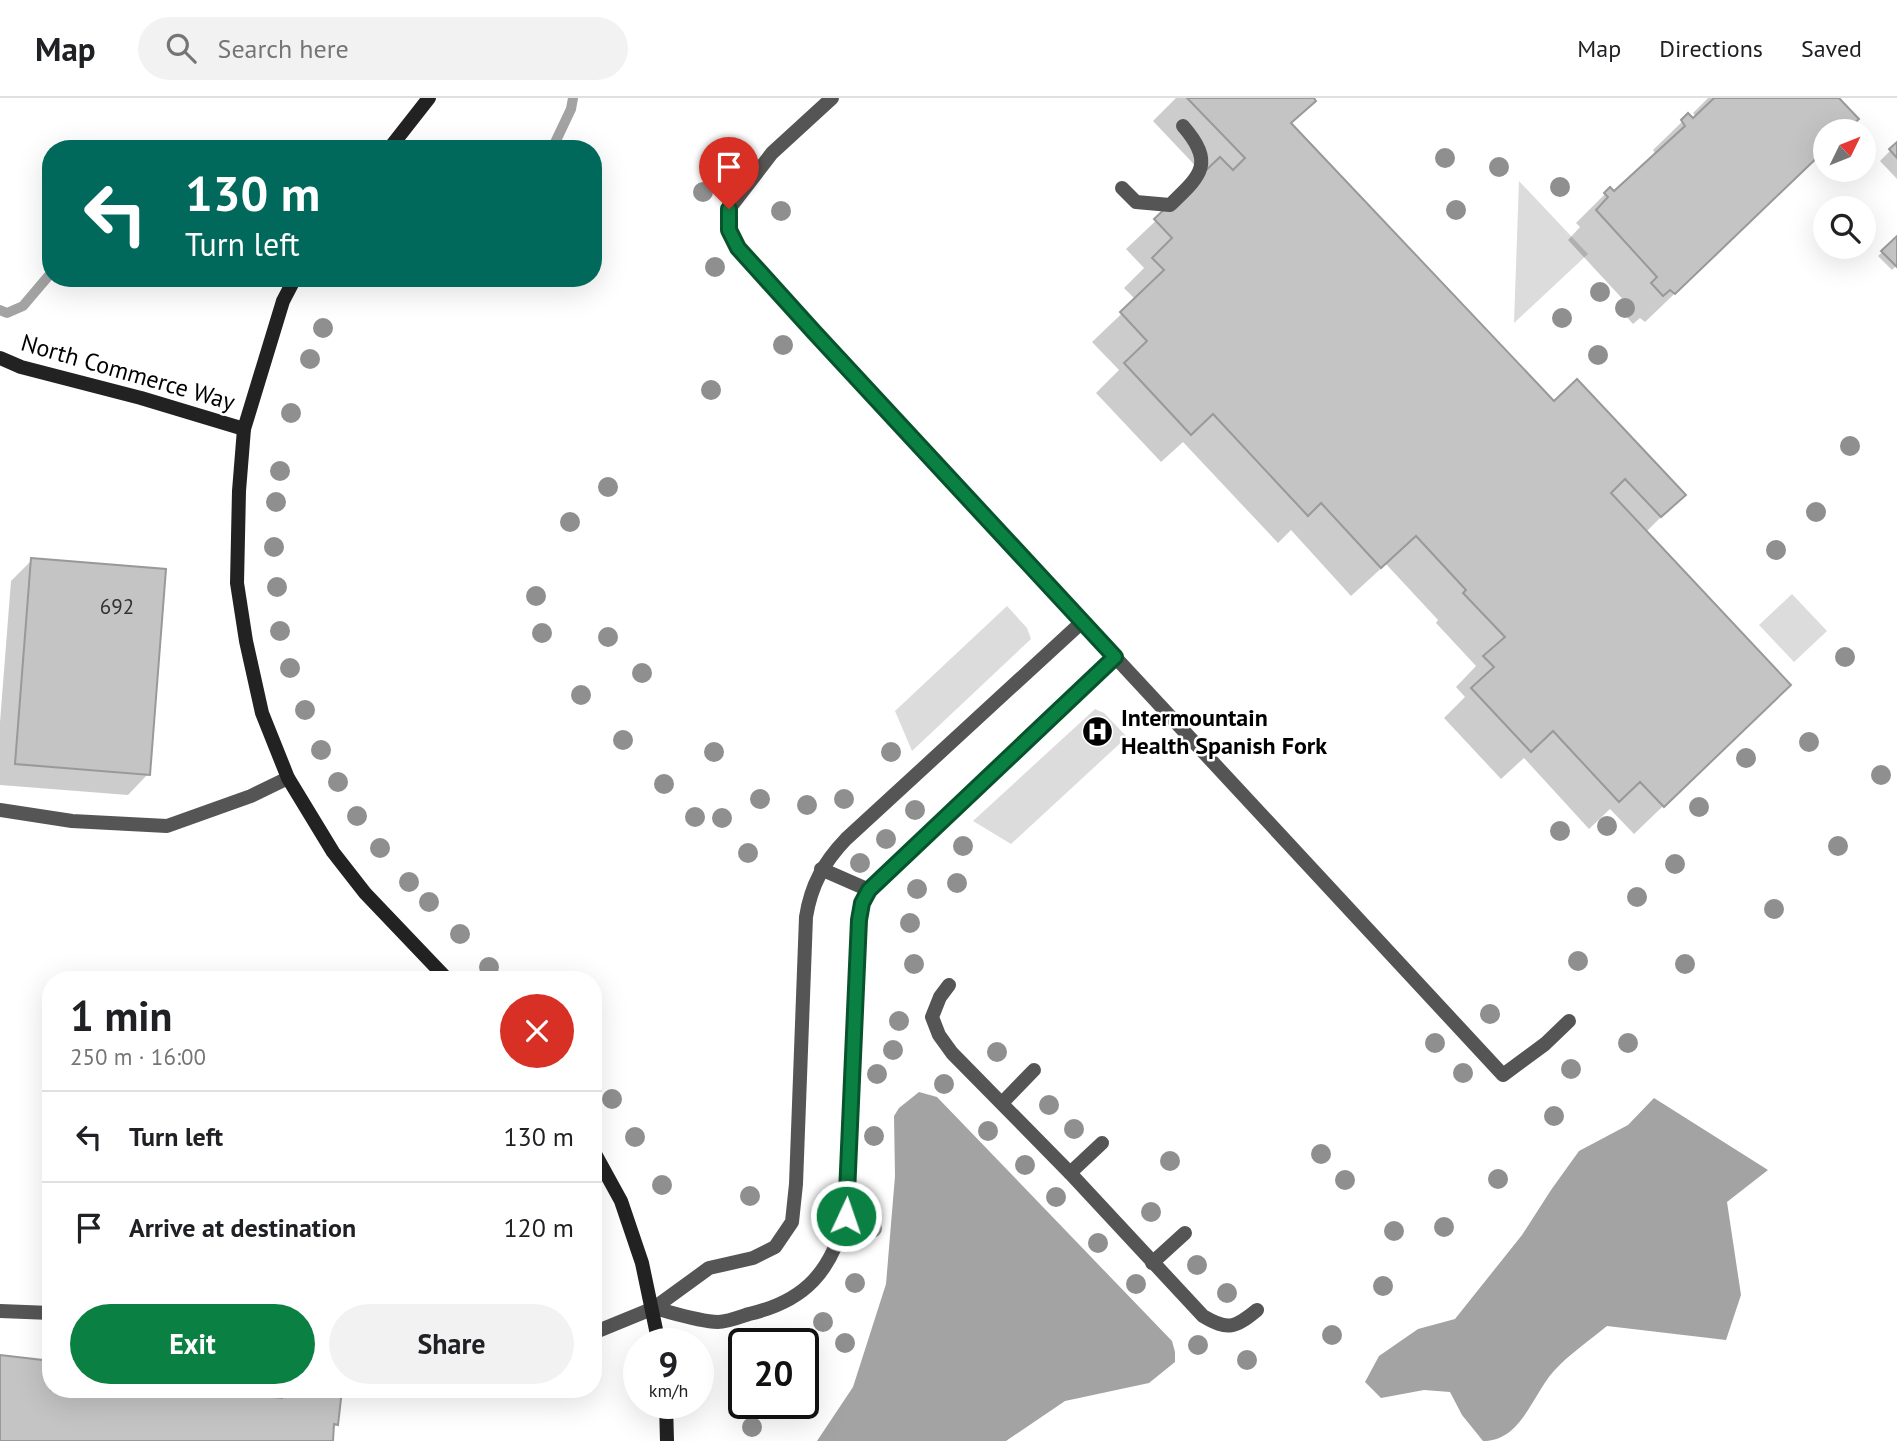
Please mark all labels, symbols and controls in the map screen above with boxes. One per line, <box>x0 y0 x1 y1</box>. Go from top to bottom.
search box <box>138 17 628 80</box>
text: Map <box>35 27 96 70</box>
icon: search <box>162 29 200 67</box>
text: Search here <box>218 32 349 65</box>
text: Map <box>1577 33 1621 64</box>
text: Directions <box>1659 33 1763 64</box>
text: Saved <box>1801 33 1862 64</box>
north arrow <box>1813 119 1876 182</box>
map controls <box>1813 119 1876 259</box>
pin <box>699 137 759 209</box>
icon: arrive <box>710 148 748 186</box>
text: 130 m <box>185 161 320 225</box>
icon: left <box>70 168 161 259</box>
button: search <box>1813 196 1876 259</box>
text: Turn left <box>185 223 300 265</box>
street label: North Commerce Way <box>18 327 238 417</box>
house number: 692 <box>100 593 134 620</box>
place label: Intermountain Health Spanish Fork <box>1121 702 1327 761</box>
hospital icon: Intermountain Health Spanish Fork <box>1081 714 1115 748</box>
text: 1 min <box>70 988 172 1043</box>
button: close <box>500 994 574 1068</box>
text: 250 m · 16:00 <box>70 1042 206 1071</box>
icon: left <box>70 1118 108 1156</box>
text: Turn left <box>129 1120 223 1153</box>
text: 130 m <box>503 1120 574 1153</box>
position arrow <box>809 1179 883 1253</box>
icon: arrive <box>70 1209 108 1247</box>
text: Arrive at destination <box>129 1211 356 1244</box>
text: 120 m <box>503 1211 574 1244</box>
button: Exit <box>70 1304 315 1384</box>
button: Share <box>329 1304 574 1384</box>
speed limit sign: 20 <box>728 1328 819 1419</box>
text: 9 <box>659 1341 678 1387</box>
text: km/h <box>649 1379 688 1402</box>

